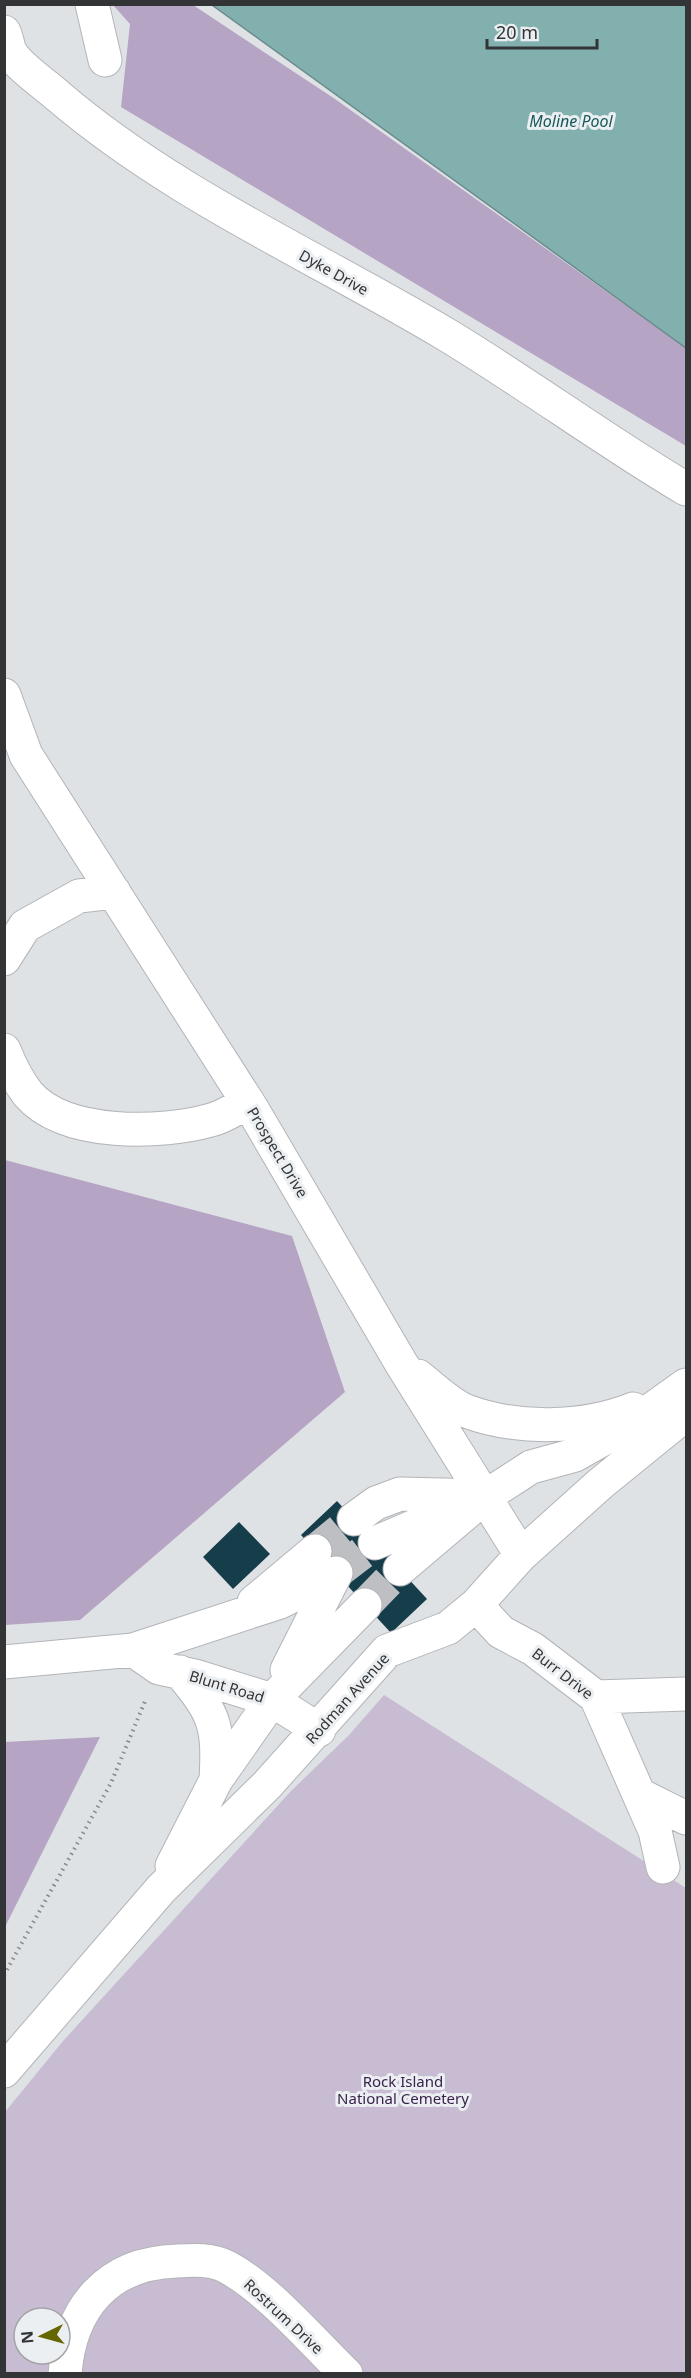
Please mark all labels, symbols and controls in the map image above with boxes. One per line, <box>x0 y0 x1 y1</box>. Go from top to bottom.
scale bar <box>487 12 596 50</box>
text: 20 m <box>496 20 538 44</box>
water label: Moline Pool <box>529 110 614 132</box>
street label: Dyke Drive <box>296 245 372 299</box>
street label: Prospect Drive <box>243 1103 313 1201</box>
street label: Burr Drive <box>528 1643 598 1703</box>
street label: Rodman Avenue <box>301 1648 393 1748</box>
street label: Blunt Road <box>187 1665 267 1707</box>
park label: Rock Island National Cemetery <box>337 2071 469 2108</box>
street label: Rostrum Drive <box>240 2274 328 2358</box>
north arrow <box>12 2306 72 2366</box>
text: N <box>16 2330 39 2345</box>

